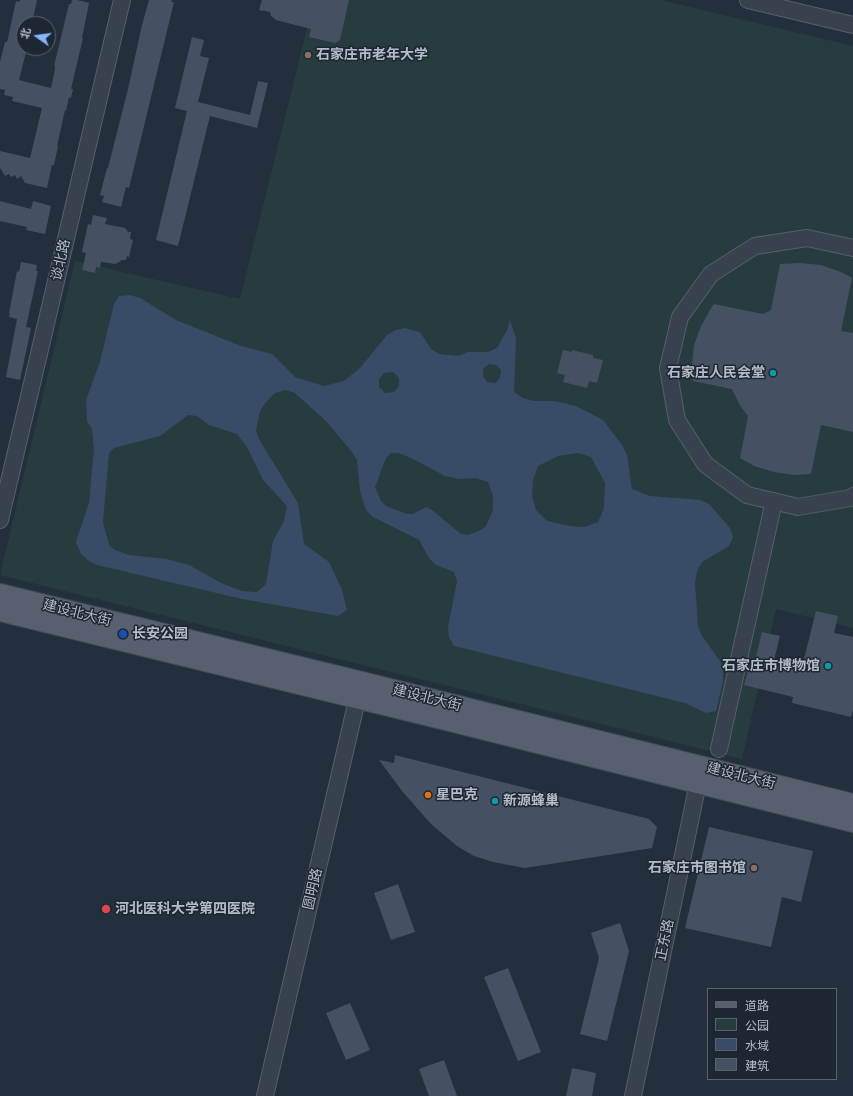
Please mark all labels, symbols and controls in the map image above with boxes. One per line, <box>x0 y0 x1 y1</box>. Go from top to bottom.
north arrow <box>16 16 56 56</box>
text: 北 <box>17 26 33 40</box>
place label: 石家庄市老年大学 <box>316 47 428 63</box>
marker: 石家庄市老年大学 <box>303 50 313 60</box>
street label: 谈北路 <box>48 238 74 282</box>
place label: 石家庄人民会堂 <box>667 365 765 381</box>
marker: 石家庄人民会堂 <box>768 368 778 378</box>
street label: 建设北大街 <box>41 596 113 630</box>
place label: 长安公园 <box>132 626 188 642</box>
marker: 长安公园 <box>117 628 129 640</box>
place label: 石家庄市博物馆 <box>722 658 820 674</box>
marker: 石家庄市博物馆 <box>823 661 833 671</box>
street label: 建设北大街 <box>391 681 463 715</box>
street label: 建设北大街 <box>705 759 777 793</box>
place label: 星巴克 <box>436 787 478 803</box>
marker: 星巴克 <box>423 790 433 800</box>
place label: 新源蜂巢 <box>503 793 559 809</box>
marker: 新源蜂巢 <box>490 796 500 806</box>
place label: 石家庄市图书馆 <box>648 860 746 876</box>
marker: 石家庄市图书馆 <box>749 863 759 873</box>
street label: 圆明路 <box>300 867 326 911</box>
place label: 河北医科大学第四医院 <box>115 901 255 917</box>
marker: 河北医科大学第四医院 <box>100 903 112 915</box>
street label: 正东路 <box>652 918 678 962</box>
legend <box>707 988 837 1080</box>
text: 道路 <box>745 998 769 1013</box>
text: 公园 <box>745 1018 769 1033</box>
text: 水域 <box>745 1038 769 1053</box>
text: 建筑 <box>745 1058 769 1073</box>

